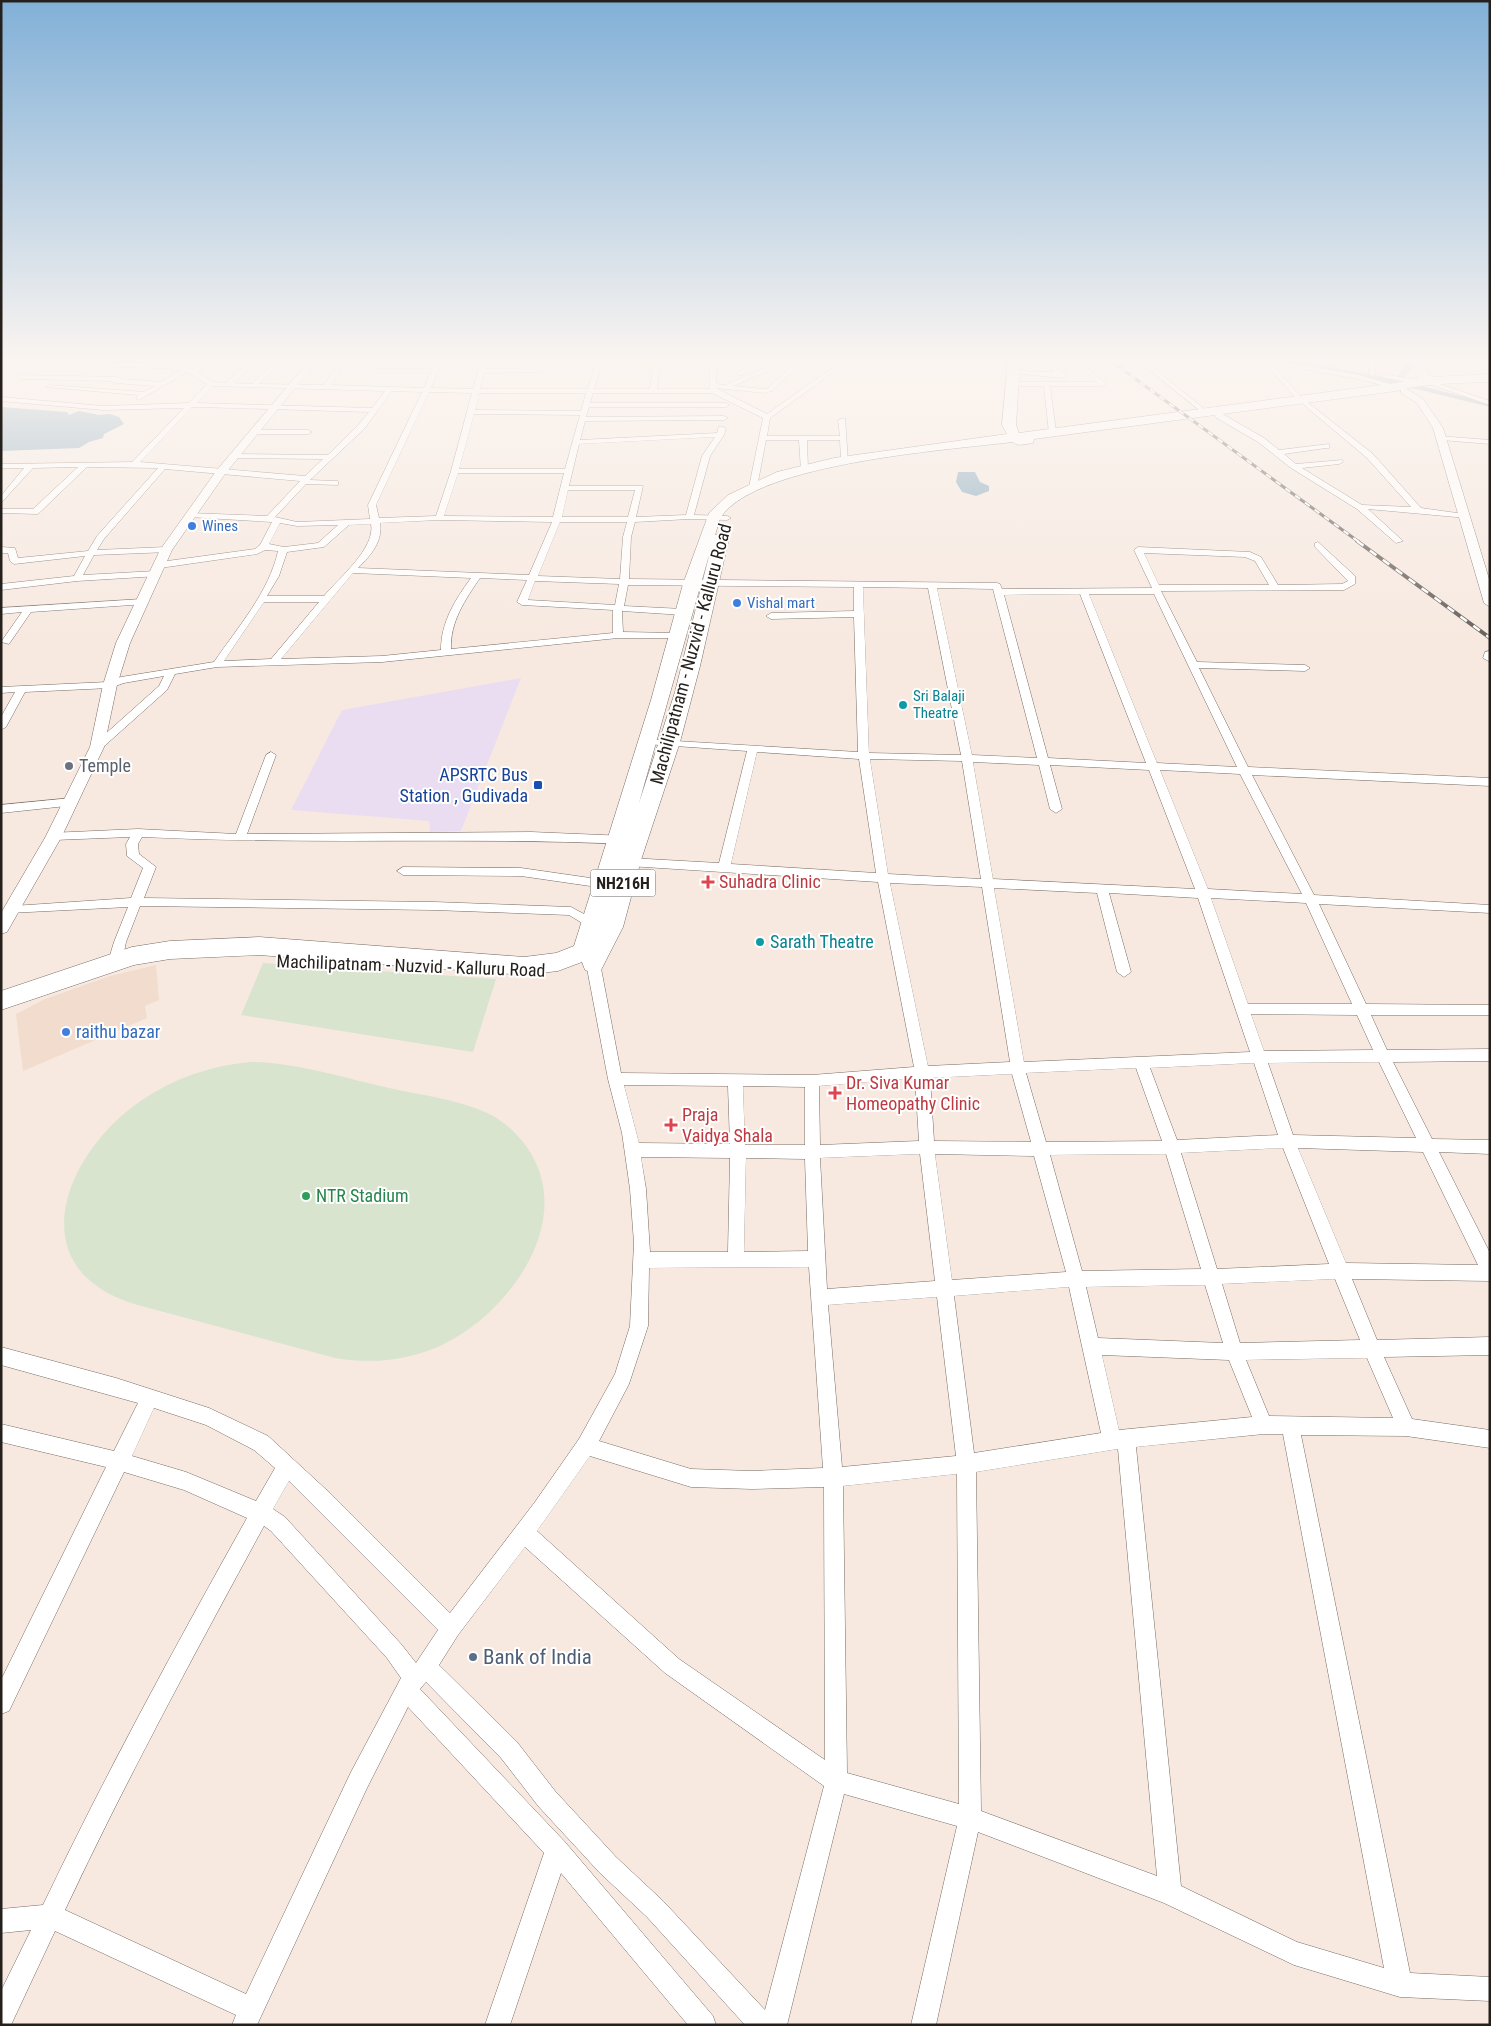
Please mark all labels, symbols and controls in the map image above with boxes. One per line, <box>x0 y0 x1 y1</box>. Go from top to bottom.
place label: Wines <box>202 517 238 535</box>
marker: Wines <box>186 520 198 532</box>
street label: Machilipatnam - Nuzvid - Kalluru Road <box>646 521 735 787</box>
place label: Vishal mart <box>747 594 815 612</box>
marker: Vishal mart <box>731 597 743 609</box>
place label: Sri Balaji Theatre <box>913 687 965 722</box>
marker: Sri Balaji Theatre <box>897 699 909 711</box>
place label: Temple <box>79 755 131 776</box>
marker: Temple <box>63 760 75 772</box>
place label: APSRTC Bus Station , Gudivada <box>400 764 528 806</box>
marker: APSRTC Bus Station , Gudivada <box>532 779 544 791</box>
road number: NH216H <box>590 870 656 896</box>
place label: Suhadra Clinic <box>719 871 821 892</box>
marker: Suhadra Clinic <box>701 875 715 889</box>
place label: Sarath Theatre <box>770 931 874 952</box>
marker: Sarath Theatre <box>754 936 766 948</box>
street label: Machilipatnam - Nuzvid - Kalluru Road <box>276 950 546 981</box>
place label: raithu bazar <box>76 1021 161 1042</box>
marker: raithu bazar <box>60 1026 72 1038</box>
place label: Dr. Siva Kumar Homeopathy Clinic <box>846 1072 980 1114</box>
marker: Dr. Siva Kumar Homeopathy Clinic <box>828 1086 842 1100</box>
place label: Praja Vaidya Shala <box>682 1104 773 1146</box>
marker: Praja Vaidya Shala <box>664 1118 678 1132</box>
place label: NTR Stadium <box>316 1185 409 1206</box>
marker: NTR Stadium <box>300 1190 312 1202</box>
place label: Bank of India <box>483 1645 592 1669</box>
marker: Bank of India <box>467 1651 479 1663</box>

